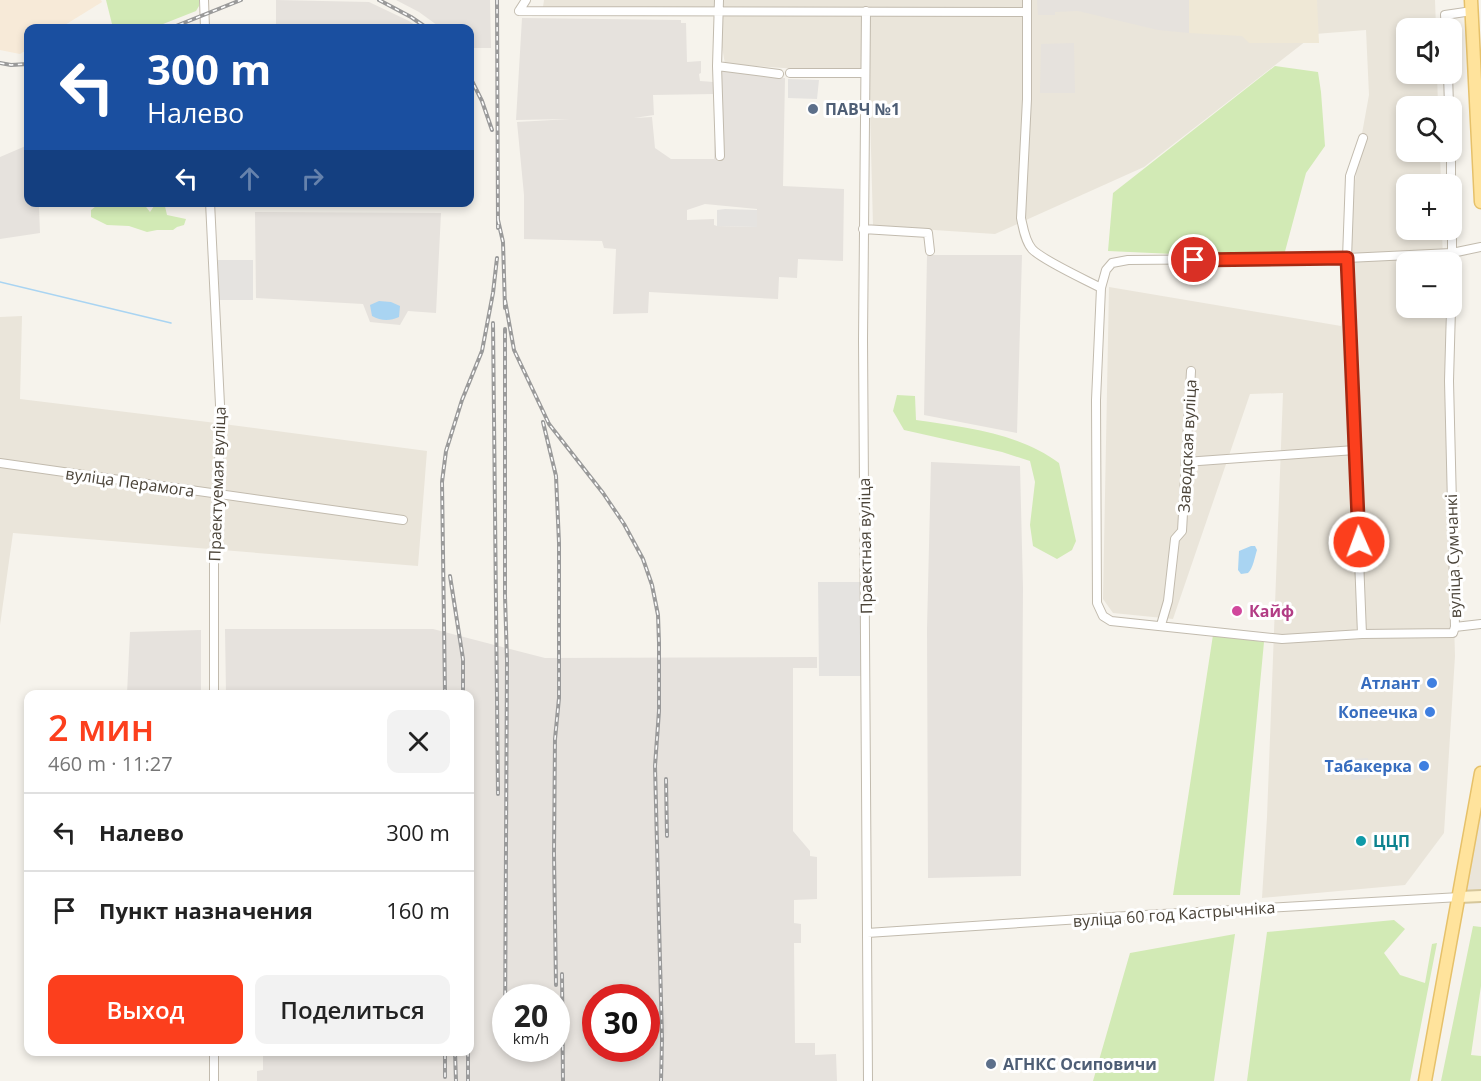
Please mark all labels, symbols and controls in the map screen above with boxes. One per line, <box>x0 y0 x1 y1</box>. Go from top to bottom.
map controls <box>1396 18 1462 318</box>
button: sound <box>1396 18 1462 84</box>
text: 300 m <box>147 40 271 97</box>
icon: left <box>48 48 126 126</box>
text: Налево <box>147 94 244 131</box>
button: search <box>1396 96 1462 162</box>
place label: ПАВЧ №1 <box>825 98 900 120</box>
marker: ПАВЧ №1 <box>806 102 820 116</box>
icon: left <box>170 162 203 195</box>
icon: ahead <box>233 162 266 195</box>
icon: right <box>296 162 329 195</box>
button: + <box>1396 174 1462 240</box>
pin <box>1168 234 1219 285</box>
icon: arrive <box>1177 243 1210 276</box>
button: − <box>1396 252 1462 318</box>
street label: Заводская вуліца <box>1173 379 1201 513</box>
street label: Праектуемая вуліца <box>203 406 231 562</box>
street label: вуліца Перамога <box>64 462 196 502</box>
street label: Праектная вуліца <box>853 478 877 614</box>
street label: вуліца Сумчанкі <box>1440 493 1466 619</box>
position arrow <box>1327 510 1391 574</box>
place label: Кайф <box>1249 600 1294 622</box>
marker: Кайф <box>1230 604 1244 618</box>
place label: Атлант <box>1361 672 1420 694</box>
marker: Атлант <box>1425 676 1439 690</box>
place label: Копеечка <box>1338 701 1418 723</box>
text: 2 мин <box>48 703 154 752</box>
marker: Копеечка <box>1423 705 1437 719</box>
button: close <box>387 710 450 773</box>
text: 460 m · 11:27 <box>48 750 173 777</box>
place label: Табакерка <box>1324 755 1412 777</box>
marker: Табакерка <box>1417 759 1431 773</box>
icon: left <box>48 816 81 849</box>
text: Налево <box>99 817 184 847</box>
text: 300 m <box>386 817 450 847</box>
place label: ЦЦП <box>1373 830 1410 852</box>
marker: ЦЦП <box>1354 834 1368 848</box>
icon: arrive <box>48 894 81 927</box>
text: Пункт назначения <box>99 895 313 925</box>
text: 160 m <box>386 895 450 925</box>
street label: вуліца 60 год Кастрычніка <box>1072 896 1276 932</box>
button: Выход <box>48 975 243 1044</box>
button: Поделиться <box>255 975 450 1044</box>
speed limit sign: 30 <box>582 984 660 1062</box>
text: 20 <box>514 995 548 1036</box>
text: km/h <box>513 1028 549 1048</box>
place label: АГНКС Осиповичи <box>1003 1053 1157 1075</box>
marker: АГНКС Осиповичи <box>984 1057 998 1071</box>

